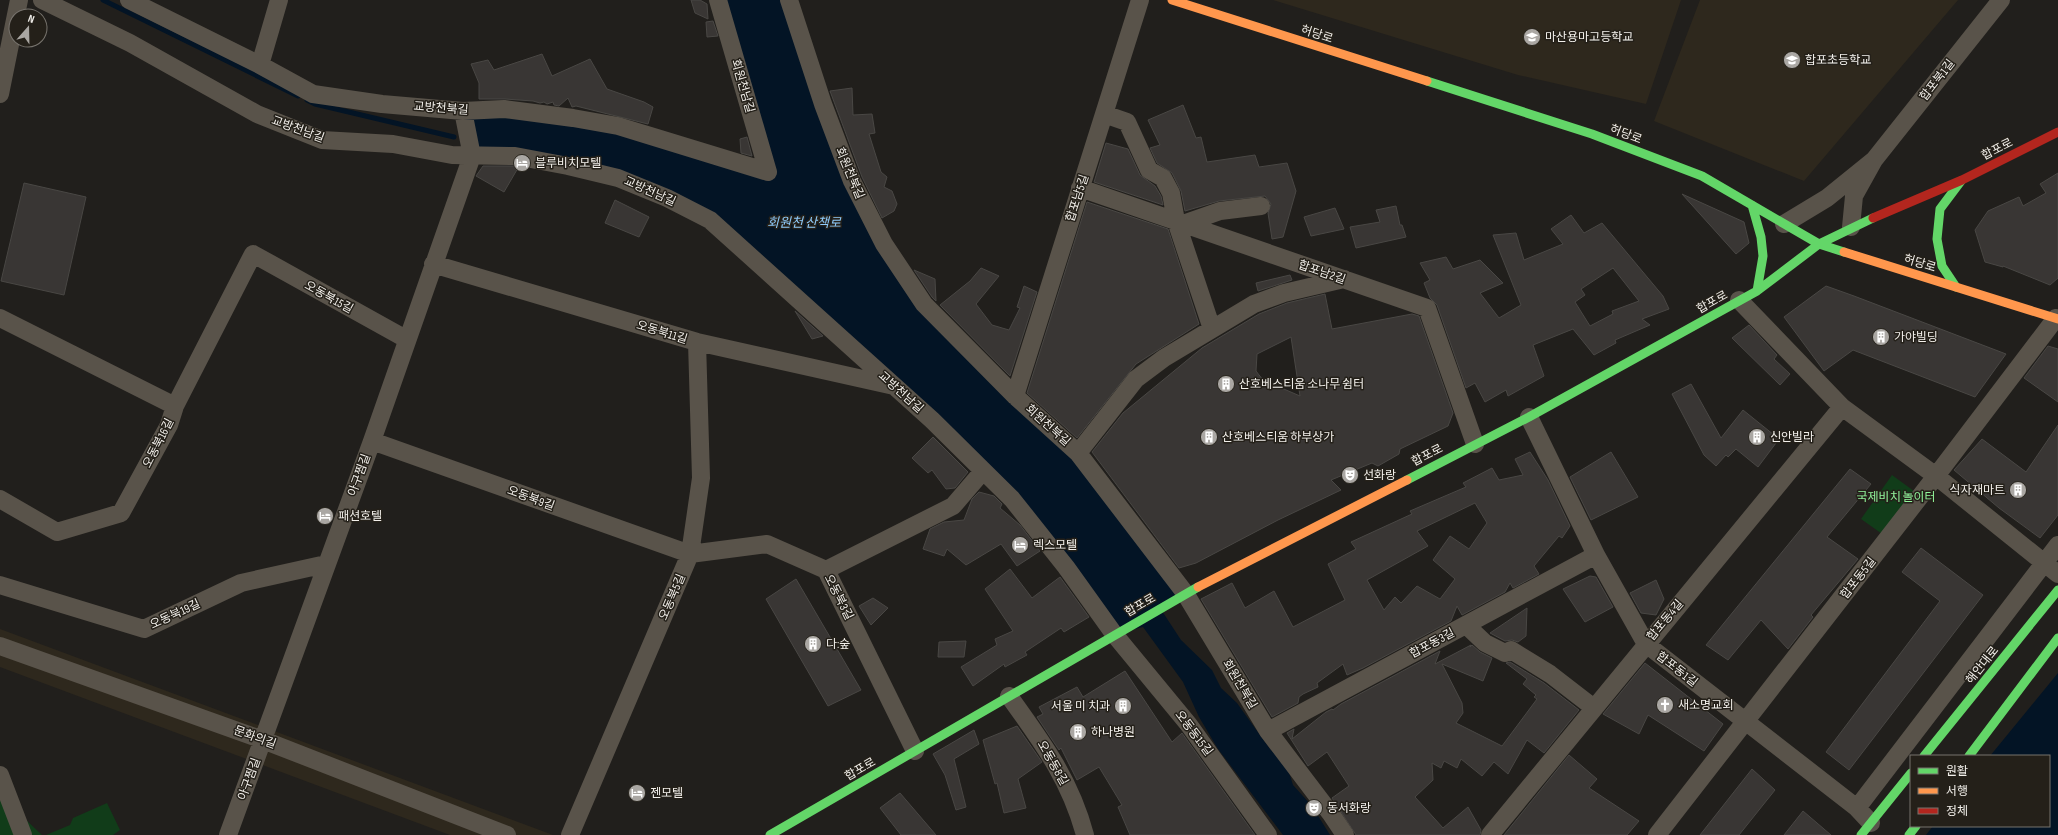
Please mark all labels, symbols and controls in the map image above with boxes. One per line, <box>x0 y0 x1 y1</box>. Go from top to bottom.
north arrow <box>8 8 48 48</box>
text: N <box>26 12 36 26</box>
street label: 허당로 <box>1299 22 1335 47</box>
school or university icon: 마산용마고등학교 <box>1522 27 1542 47</box>
place label: 마산용마고등학교 <box>1545 30 1633 45</box>
school or university icon: 합포초등학교 <box>1782 50 1802 70</box>
place label: 합포초등학교 <box>1805 53 1871 68</box>
street label: 합포북1길 <box>1917 57 1958 104</box>
street label: 회원천남길 <box>728 58 757 115</box>
street label: 교방천북길 <box>413 99 469 118</box>
street label: 교방천남길 <box>269 113 326 146</box>
street label: 허당로 <box>1608 122 1644 147</box>
street label: 합포로 <box>1979 135 2015 164</box>
street label: 회원천북길 <box>832 145 867 202</box>
hotel icon: 블루비치모텔 <box>512 153 532 173</box>
place label: 블루비치모텔 <box>535 156 601 171</box>
street label: 교방천남길 <box>622 173 678 210</box>
street label: 합포남5길 <box>1063 173 1092 224</box>
water label: 회원천 산책로 <box>767 215 842 231</box>
street label: 허당로 <box>1902 251 1938 275</box>
street label: 합포남2길 <box>1296 257 1347 288</box>
street label: 오동북15길 <box>302 278 356 317</box>
street label: 합포로 <box>1694 288 1730 317</box>
street label: 오동북11길 <box>635 318 689 347</box>
building icon: 가야빌딩 <box>1871 327 1891 347</box>
place label: 가야빌딩 <box>1894 330 1938 345</box>
street label: 교방천남길 <box>875 368 926 416</box>
building icon: 산호베스티움 소나무 쉼터 <box>1216 374 1236 394</box>
place label: 산호베스티움 소나무 쉼터 <box>1239 377 1364 392</box>
street label: 회원천북길 <box>1022 401 1073 449</box>
street label: 오동북16길 <box>140 416 177 471</box>
building icon: 산호베스티움 하부상가 <box>1199 427 1219 447</box>
building icon: 신안빌라 <box>1747 427 1767 447</box>
place label: 산호베스티움 하부상가 <box>1222 430 1334 445</box>
place label: 신안빌라 <box>1770 430 1814 445</box>
street label: 합포로 <box>1409 441 1445 470</box>
street label: 아구찜길 <box>345 452 374 498</box>
theatre icon: 선화랑 <box>1340 465 1360 485</box>
place label: 선화랑 <box>1363 468 1396 483</box>
building icon: 식자재마트 <box>2008 480 2028 500</box>
street label: 오동북9길 <box>505 483 557 514</box>
place label: 식자재마트 <box>1950 483 2005 498</box>
park label: 국제비치 놀이터 <box>1856 490 1936 505</box>
hotel icon: 패션호텔 <box>315 506 335 526</box>
place label: 패션호텔 <box>338 509 382 524</box>
hotel icon: 렉스모텔 <box>1010 535 1030 555</box>
place label: 렉스모텔 <box>1033 538 1077 553</box>
street label: 합포동5길 <box>1837 554 1879 602</box>
street label: 오동북5길 <box>656 572 689 623</box>
street label: 오동북3길 <box>821 572 856 623</box>
street label: 합포로 <box>1122 591 1158 620</box>
street label: 오동북19길 <box>148 596 203 633</box>
street label: 합포동4길 <box>1644 597 1687 644</box>
street label: 합포동3길 <box>1407 625 1457 662</box>
building icon: 다:숲 <box>803 634 823 654</box>
place label: 다:숲 <box>826 637 850 652</box>
street label: 해안대로 <box>1963 643 2002 687</box>
street label: 합포동1길 <box>1653 649 1700 690</box>
street label: 회원천북길 <box>1219 657 1260 712</box>
church icon: 새소명교회 <box>1655 695 1675 715</box>
building icon: 서울 미 치과 <box>1113 696 1133 716</box>
place label: 새소명교회 <box>1678 698 1733 713</box>
place label: 서울 미 치과 <box>1051 699 1110 714</box>
street label: 오동동15길 <box>1172 708 1216 759</box>
building icon: 하나병원 <box>1068 722 1088 742</box>
street label: 문화의길 <box>232 723 278 752</box>
place label: 하나병원 <box>1091 725 1135 740</box>
street label: 오동동8길 <box>1034 738 1071 788</box>
street label: 합포로 <box>842 755 878 784</box>
legend <box>1910 755 2050 827</box>
street label: 아구찜길 <box>235 756 264 802</box>
text: 원활 <box>1946 764 1968 779</box>
hotel icon: 젠모텔 <box>627 783 647 803</box>
text: 서행 <box>1946 784 1968 799</box>
place label: 젠모텔 <box>650 786 683 801</box>
theatre icon: 동서화랑 <box>1304 798 1324 818</box>
place label: 동서화랑 <box>1327 801 1371 816</box>
text: 정체 <box>1946 804 1968 819</box>

